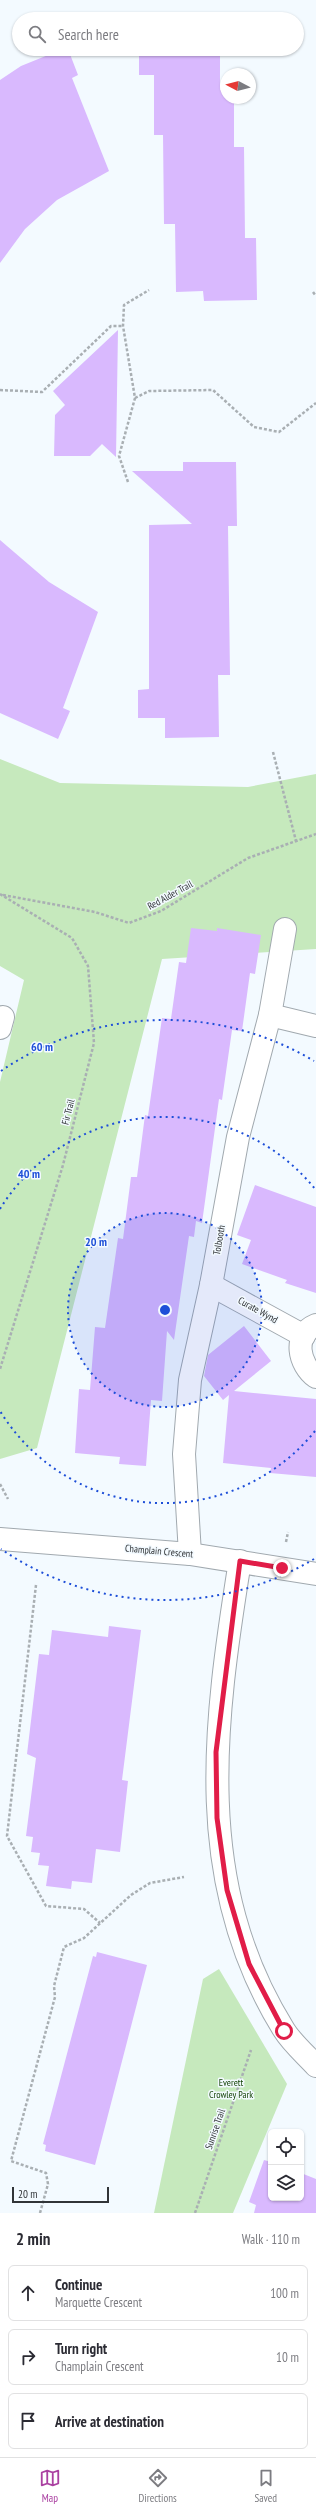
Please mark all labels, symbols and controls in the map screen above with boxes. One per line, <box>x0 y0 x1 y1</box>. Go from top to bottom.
search box <box>12 12 304 56</box>
icon: search <box>26 23 48 45</box>
text: Search here <box>58 25 119 44</box>
north arrow <box>220 68 256 104</box>
street label: Red Alder Trail <box>145 877 195 913</box>
text: 60 m <box>31 1039 53 1054</box>
street label: Fir Trail <box>59 1097 78 1126</box>
text: 40 m <box>18 1166 40 1181</box>
street label: Tolbooth <box>210 1224 228 1256</box>
text: 20 m <box>85 1234 107 1249</box>
street label: Curate Wynd <box>236 1294 280 1326</box>
centre of rings <box>158 1303 172 1317</box>
street label: Champlain Crescent <box>124 1542 194 1560</box>
route end <box>273 1559 291 1577</box>
route start <box>275 2022 293 2040</box>
park label: Everett Crowley Park <box>209 2076 253 2101</box>
street label: Sunrise Trail <box>202 2106 228 2151</box>
map controls <box>268 2129 304 2201</box>
button: locate <box>268 2129 304 2165</box>
button: layers <box>268 2165 304 2201</box>
scale bar <box>12 2185 109 2204</box>
text: 20 m <box>18 2187 37 2201</box>
text: 2 min <box>16 2228 50 2250</box>
text: Walk · 110 m <box>242 2231 300 2248</box>
text: Continue <box>55 2275 102 2294</box>
icon: ahead <box>17 2282 39 2304</box>
text: 100 m <box>270 2285 299 2302</box>
text: Marquette Crescent <box>55 2294 142 2311</box>
text: Turn right <box>55 2339 107 2358</box>
icon: right <box>17 2346 39 2368</box>
text: 10 m <box>276 2349 299 2366</box>
text: Champlain Crescent <box>55 2358 144 2375</box>
icon: arrive <box>17 2410 39 2432</box>
text: Arrive at destination <box>55 2412 164 2431</box>
tab: Map <box>39 2467 61 2505</box>
tab: Directions <box>139 2467 177 2505</box>
tab: Saved <box>254 2467 277 2505</box>

